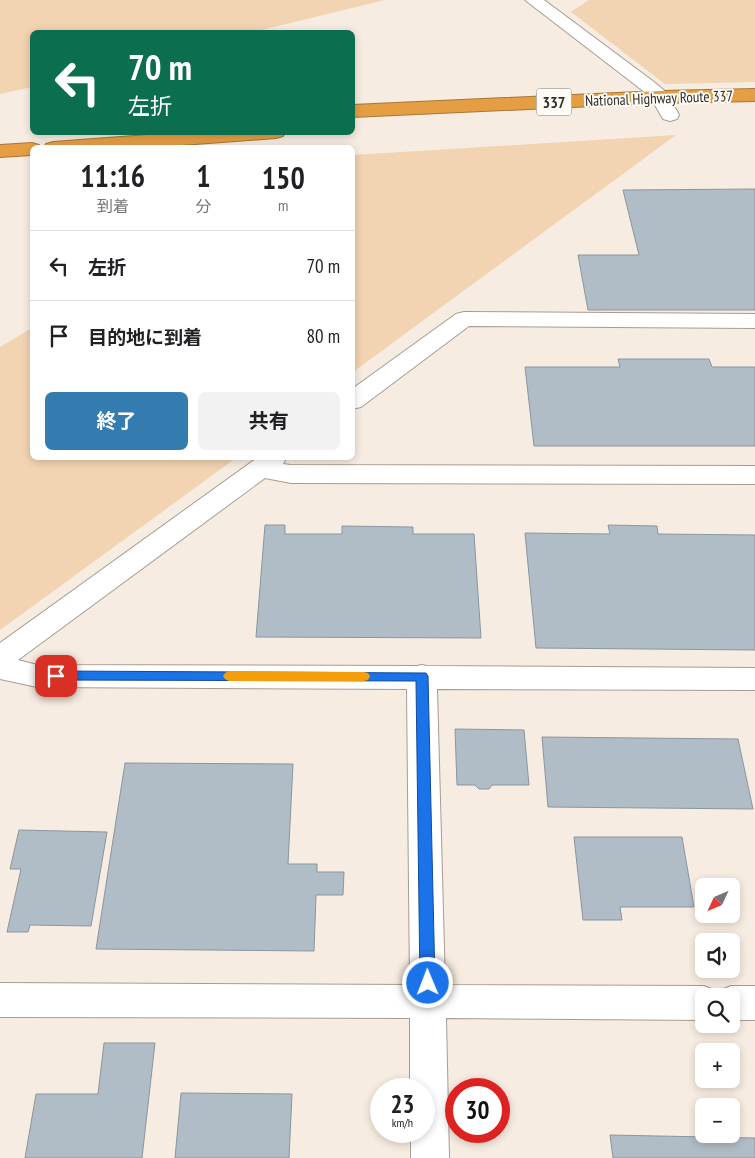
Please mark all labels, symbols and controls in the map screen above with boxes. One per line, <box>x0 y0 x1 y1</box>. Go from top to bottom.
text: 70 m <box>128 44 192 90</box>
icon: left <box>45 50 110 115</box>
street label: National Highway Route 337 <box>585 86 733 110</box>
road number: 337 <box>536 88 572 115</box>
text: 左折 <box>128 92 172 120</box>
text: 11:16 <box>80 156 145 195</box>
text: 1 <box>196 156 211 195</box>
text: 150 <box>262 158 305 197</box>
text: m <box>278 195 288 215</box>
text: 到着 <box>97 196 129 216</box>
text: 分 <box>195 196 211 216</box>
icon: left <box>45 252 73 280</box>
text: 70 m <box>307 254 340 278</box>
text: 左折 <box>88 255 126 279</box>
icon: arrive <box>45 322 73 350</box>
text: 80 m <box>307 324 340 348</box>
text: 目的地に到着 <box>88 325 202 349</box>
button: 終了 <box>45 392 188 450</box>
button: 共有 <box>198 392 340 450</box>
pin <box>35 655 77 697</box>
icon: arrive <box>42 662 70 690</box>
north arrow <box>695 878 740 922</box>
map controls <box>695 878 740 1143</box>
button: sound <box>695 933 740 978</box>
position arrow <box>401 956 453 1008</box>
button: search <box>695 988 740 1033</box>
button: + <box>695 1043 740 1088</box>
speed limit sign: 30 <box>445 1078 510 1143</box>
text: 23 <box>391 1088 414 1120</box>
button: − <box>695 1098 740 1143</box>
text: km/h <box>392 1115 413 1130</box>

